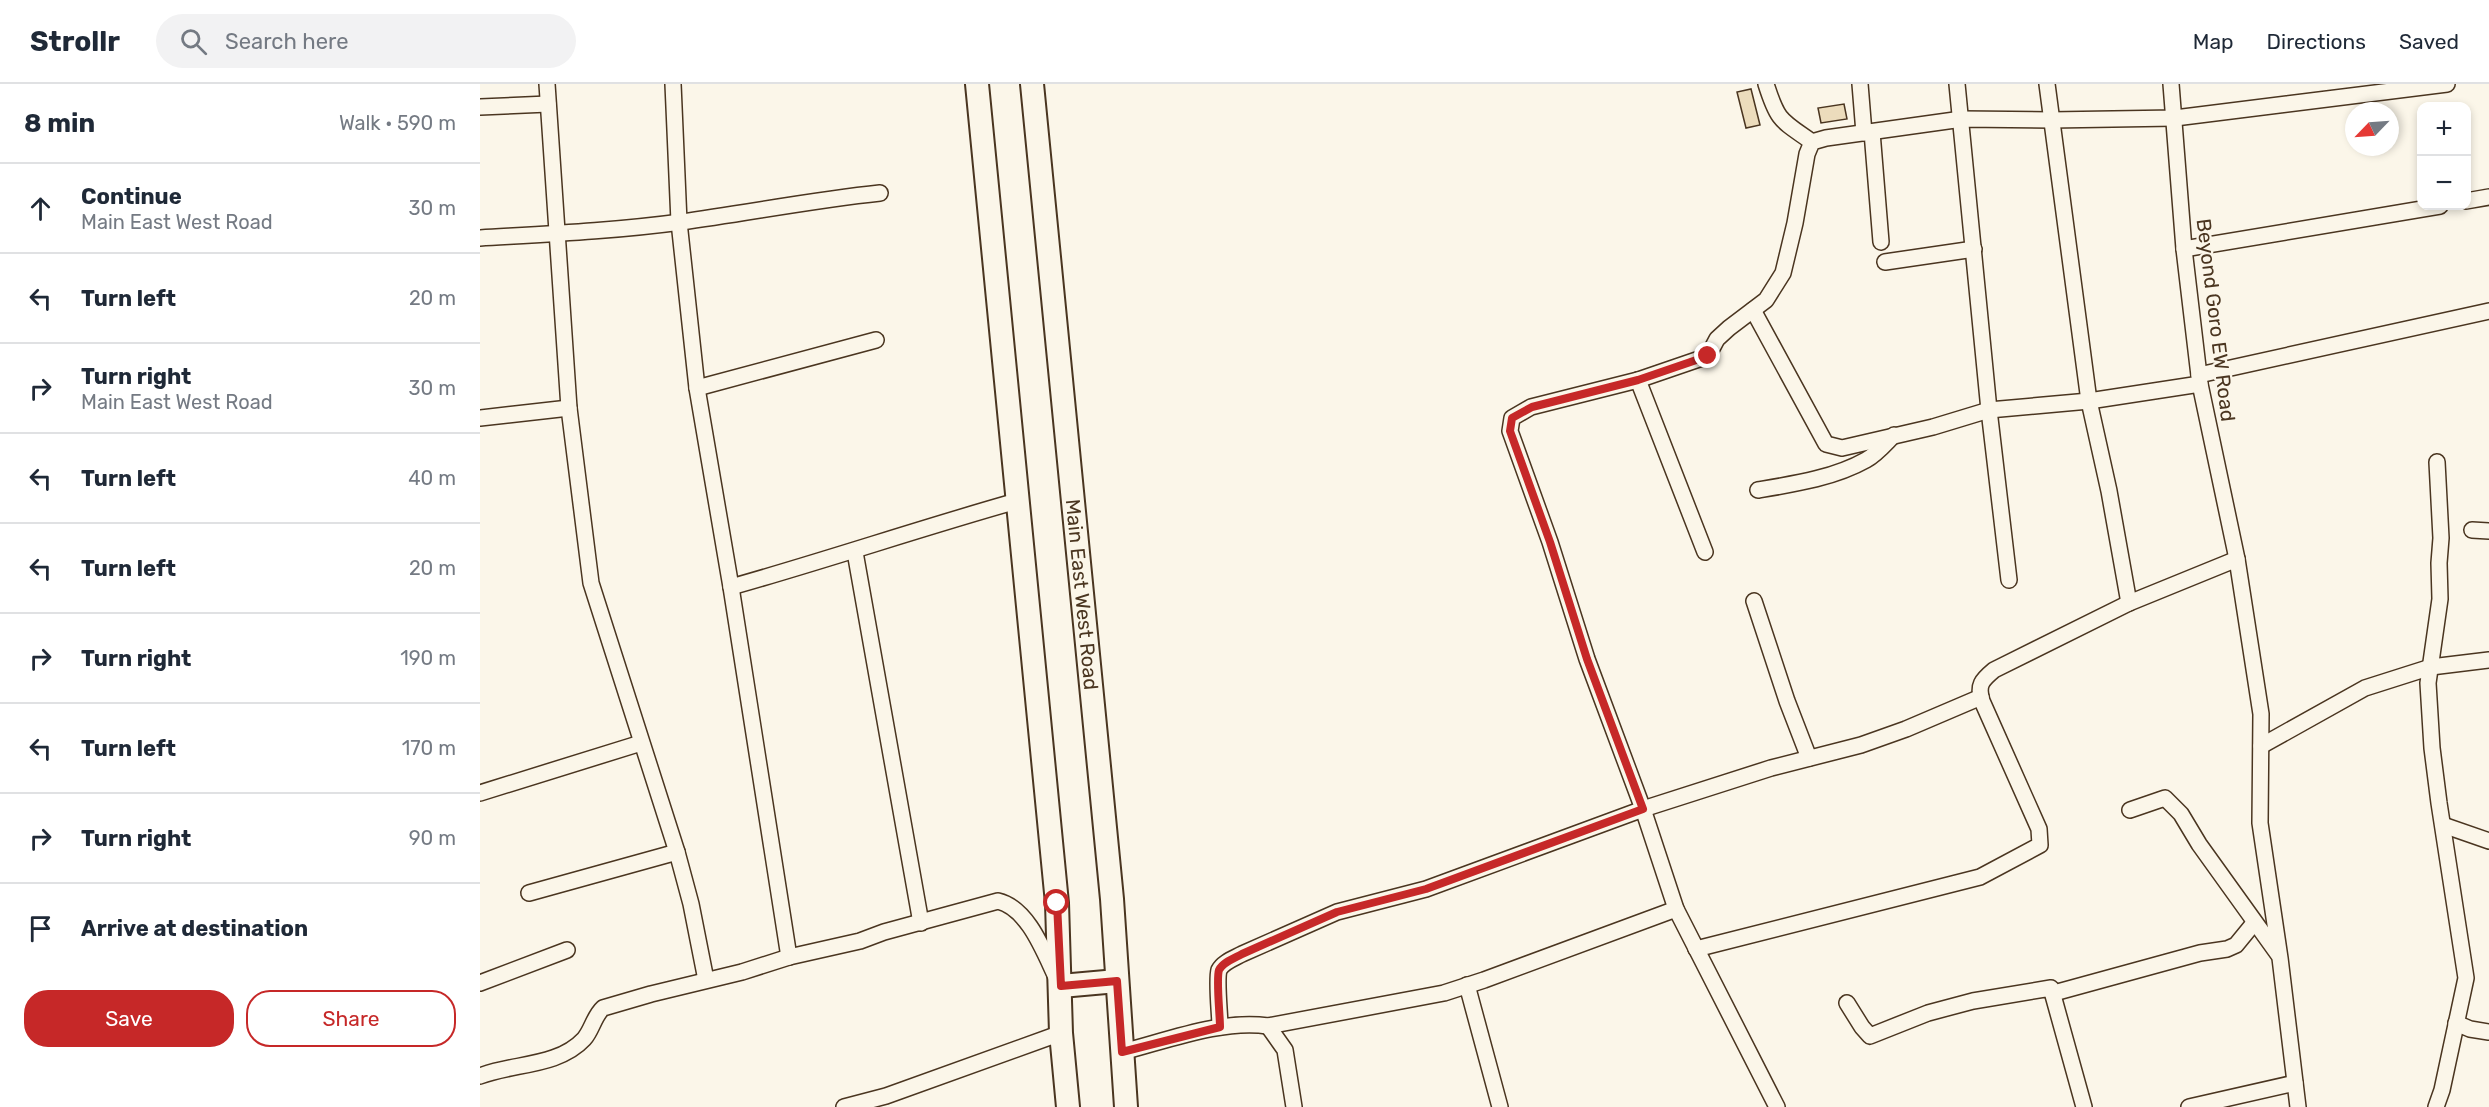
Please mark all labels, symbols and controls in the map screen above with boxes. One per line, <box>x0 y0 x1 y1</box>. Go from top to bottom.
search box <box>156 14 576 68</box>
text: Strollr <box>30 25 120 58</box>
icon: search <box>177 25 210 58</box>
text: Search here <box>225 28 348 55</box>
text: Map <box>2193 29 2234 54</box>
text: Directions <box>2267 29 2366 54</box>
text: Saved <box>2399 29 2459 54</box>
north arrow <box>2345 102 2399 156</box>
map controls <box>2417 102 2471 210</box>
button: + <box>2417 102 2471 156</box>
text: 8 min <box>24 108 95 139</box>
text: Walk · 590 m <box>339 111 456 135</box>
button: − <box>2417 156 2471 210</box>
text: Continue <box>81 183 182 210</box>
icon: ahead <box>24 192 57 225</box>
text: 30 m <box>409 196 456 220</box>
text: Main East West Road <box>81 210 273 234</box>
street label: Beyond Goro EW Road <box>2192 217 2240 423</box>
icon: left <box>24 282 57 315</box>
text: Turn left <box>81 285 176 312</box>
text: 20 m <box>409 286 456 310</box>
route end <box>1694 342 1720 368</box>
text: Turn right <box>81 363 191 390</box>
icon: right <box>24 372 57 405</box>
text: 30 m <box>409 376 456 400</box>
text: Main East West Road <box>81 390 273 414</box>
icon: left <box>24 462 57 495</box>
text: Turn left <box>81 465 176 492</box>
text: 40 m <box>408 466 456 490</box>
street label: Main East West Road <box>1061 498 1103 691</box>
icon: left <box>24 552 57 585</box>
text: Turn left <box>81 555 176 582</box>
text: 20 m <box>409 556 456 580</box>
icon: right <box>24 642 57 675</box>
text: Turn right <box>81 645 191 672</box>
text: 190 m <box>400 646 456 670</box>
icon: left <box>24 732 57 765</box>
text: Turn left <box>81 735 176 762</box>
text: 170 m <box>402 736 456 760</box>
icon: right <box>24 822 57 855</box>
text: Turn right <box>81 825 191 852</box>
text: 90 m <box>409 826 456 850</box>
route start <box>1043 889 1069 915</box>
icon: arrive <box>24 912 57 945</box>
text: Arrive at destination <box>81 915 308 942</box>
button: Save <box>24 990 234 1047</box>
button: Share <box>246 990 456 1047</box>

